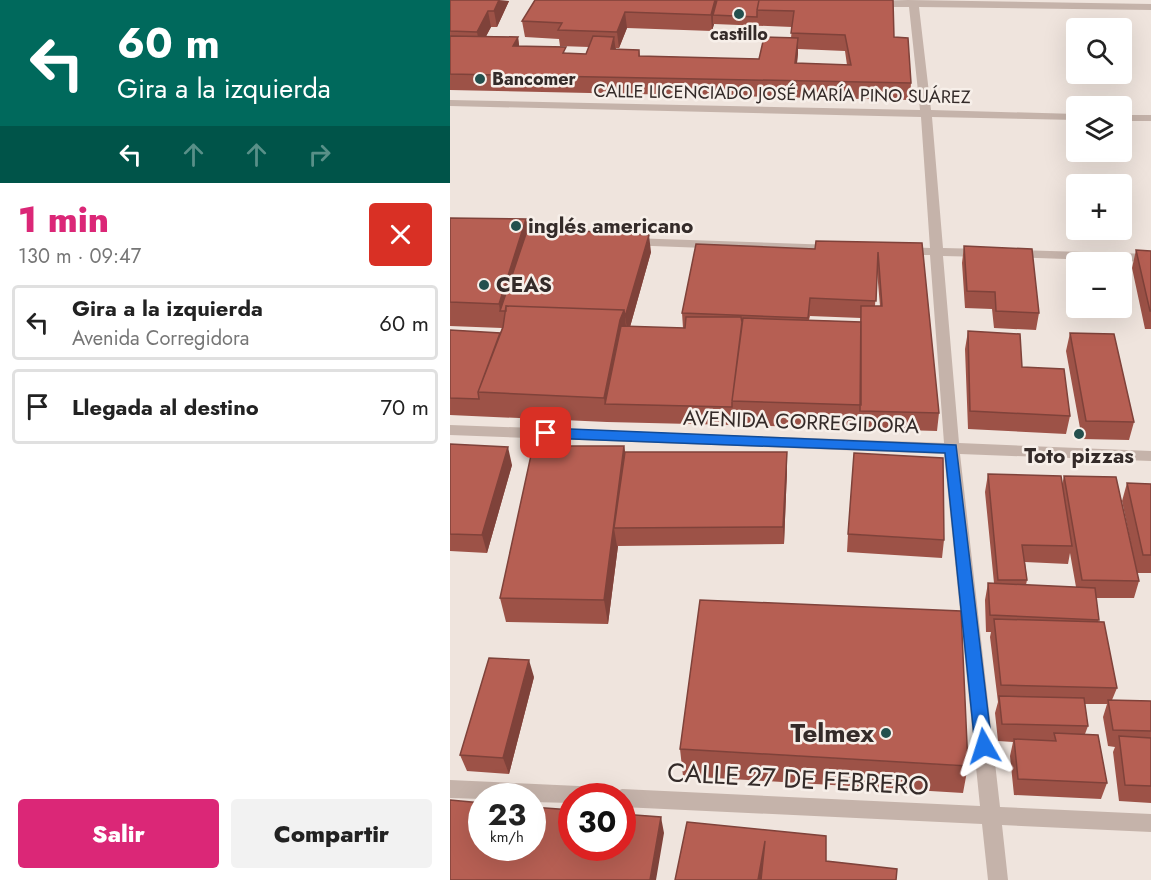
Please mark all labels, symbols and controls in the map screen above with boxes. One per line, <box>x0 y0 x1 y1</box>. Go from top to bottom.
marker: castillo <box>732 7 746 21</box>
text: 60 m <box>117 13 220 74</box>
map controls <box>1066 18 1132 318</box>
button: search <box>1066 18 1132 84</box>
place label: castillo <box>710 21 768 47</box>
icon: left <box>18 24 96 102</box>
place label: Bancomer <box>492 66 577 92</box>
text: Gira a la izquierda <box>117 69 331 108</box>
marker: Bancomer <box>473 72 487 86</box>
street label: CALLE LICENCIADO JOSÉ MARÍA PINO SUÁREZ <box>593 78 971 110</box>
button: layers <box>1066 96 1132 162</box>
icon: left <box>114 138 147 171</box>
icon: ahead <box>177 138 210 171</box>
icon: ahead <box>240 138 273 171</box>
icon: right <box>303 138 336 171</box>
button: + <box>1066 174 1132 240</box>
text: 1 min <box>18 193 109 245</box>
button: close <box>369 203 432 266</box>
place label: inglés americano <box>528 211 693 241</box>
marker: inglés americano <box>509 219 523 233</box>
text: 130 m · 09:47 <box>18 242 141 271</box>
button: − <box>1066 252 1132 318</box>
place label: CEAS <box>496 270 552 300</box>
marker: CEAS <box>477 278 491 292</box>
text: Gira a la izquierda <box>72 292 263 324</box>
icon: left <box>21 306 54 339</box>
text: 60 m <box>379 307 429 339</box>
text: Avenida Corregidora <box>72 324 249 353</box>
icon: arrive <box>21 390 54 423</box>
text: Llegada al destino <box>72 391 259 423</box>
text: 70 m <box>380 391 429 423</box>
street label: AVENIDA CORREGIDORA <box>682 403 920 441</box>
pin <box>520 407 571 458</box>
icon: arrive <box>529 416 562 449</box>
marker: Toto pizzas <box>1072 427 1086 441</box>
place label: Toto pizzas <box>1024 441 1134 471</box>
place label: Telmex <box>790 714 874 752</box>
position arrow <box>952 714 1016 778</box>
marker: Telmex <box>879 726 893 740</box>
street label: CALLE 27 DE FEBRERO <box>666 753 930 805</box>
speed limit sign: 30 <box>558 783 636 861</box>
text: 23 <box>488 793 526 836</box>
button: Salir <box>18 799 219 868</box>
button: Compartir <box>231 799 432 868</box>
text: km/h <box>490 826 524 848</box>

